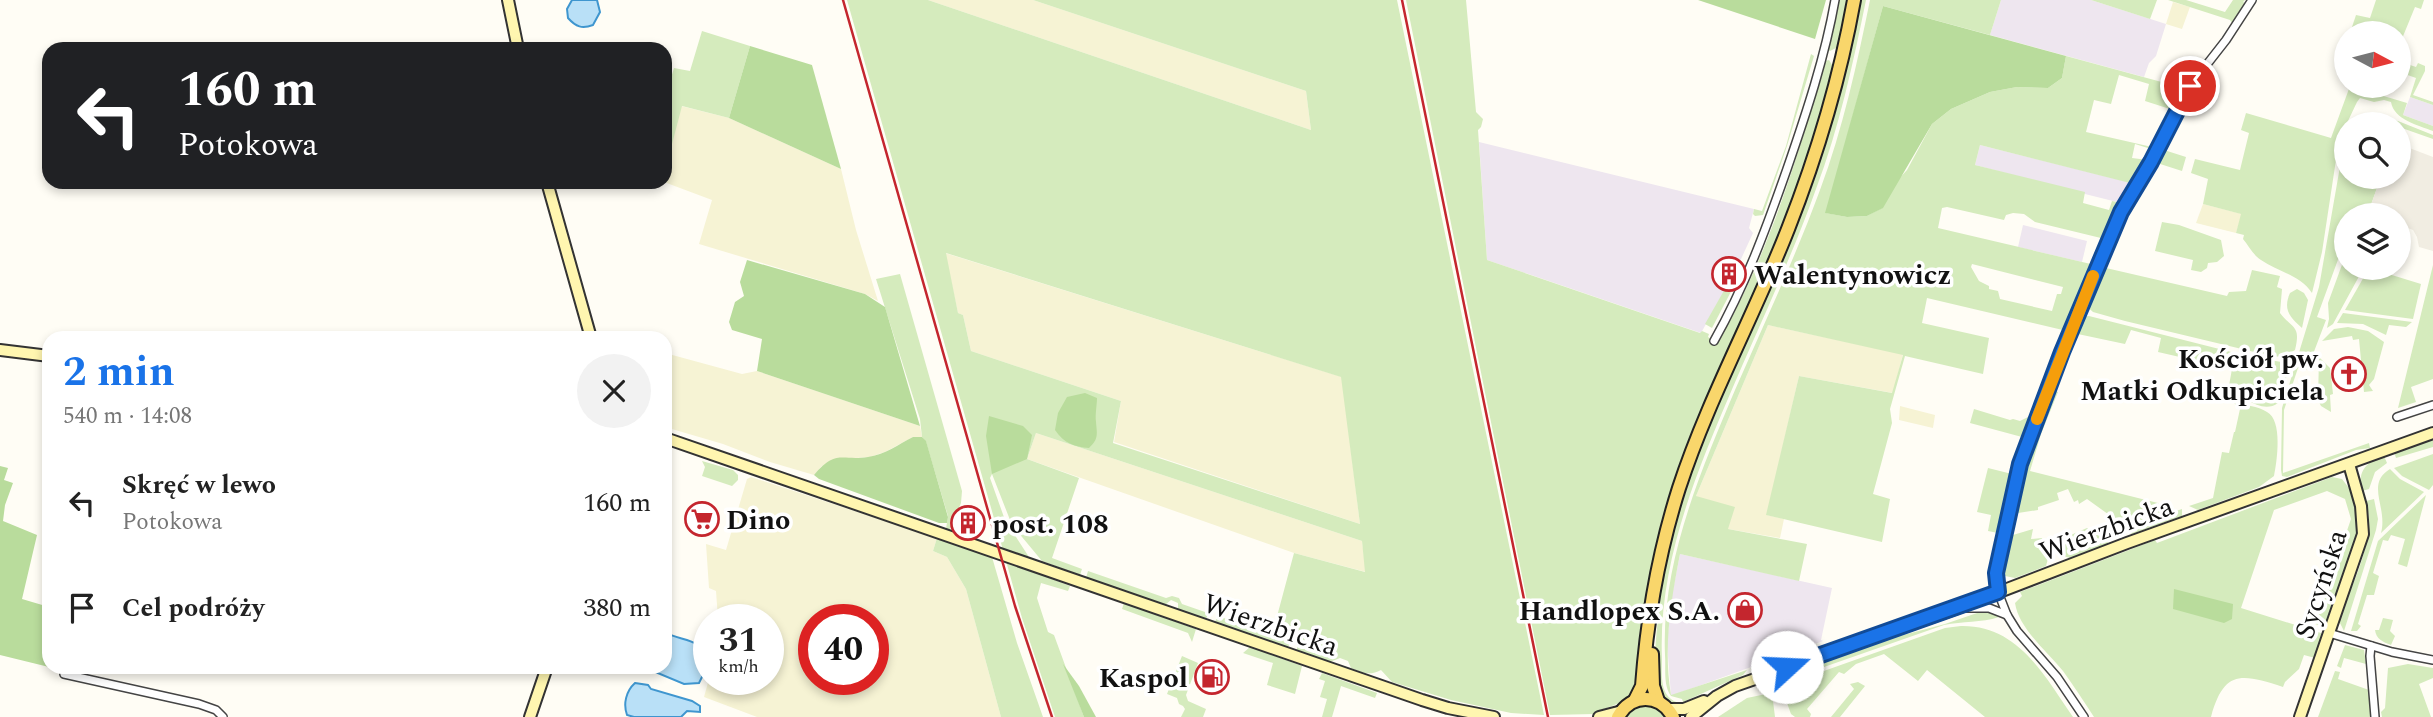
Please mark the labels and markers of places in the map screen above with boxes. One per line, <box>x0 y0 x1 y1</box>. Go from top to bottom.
pin <box>2160 56 2220 116</box>
place label: Walentynowicz <box>1754 254 1951 297</box>
building icon: Walentynowicz <box>1710 255 1748 293</box>
place label: Kościół pw. Matki Odkupiciela <box>2080 338 2325 413</box>
church icon: Kościół pw. Matki Odkupiciela <box>2330 355 2368 393</box>
place label: Dino <box>726 499 790 542</box>
supermarket icon: Dino <box>683 500 721 538</box>
place label: post. 108 <box>992 503 1109 546</box>
building icon: post. 108 <box>949 504 987 542</box>
place label: Handlopex S.A. <box>1519 590 1720 633</box>
shop icon: Handlopex S.A. <box>1726 591 1764 629</box>
place label: Kaspol <box>1099 657 1188 700</box>
fuel station icon: Kaspol <box>1193 658 1231 696</box>

